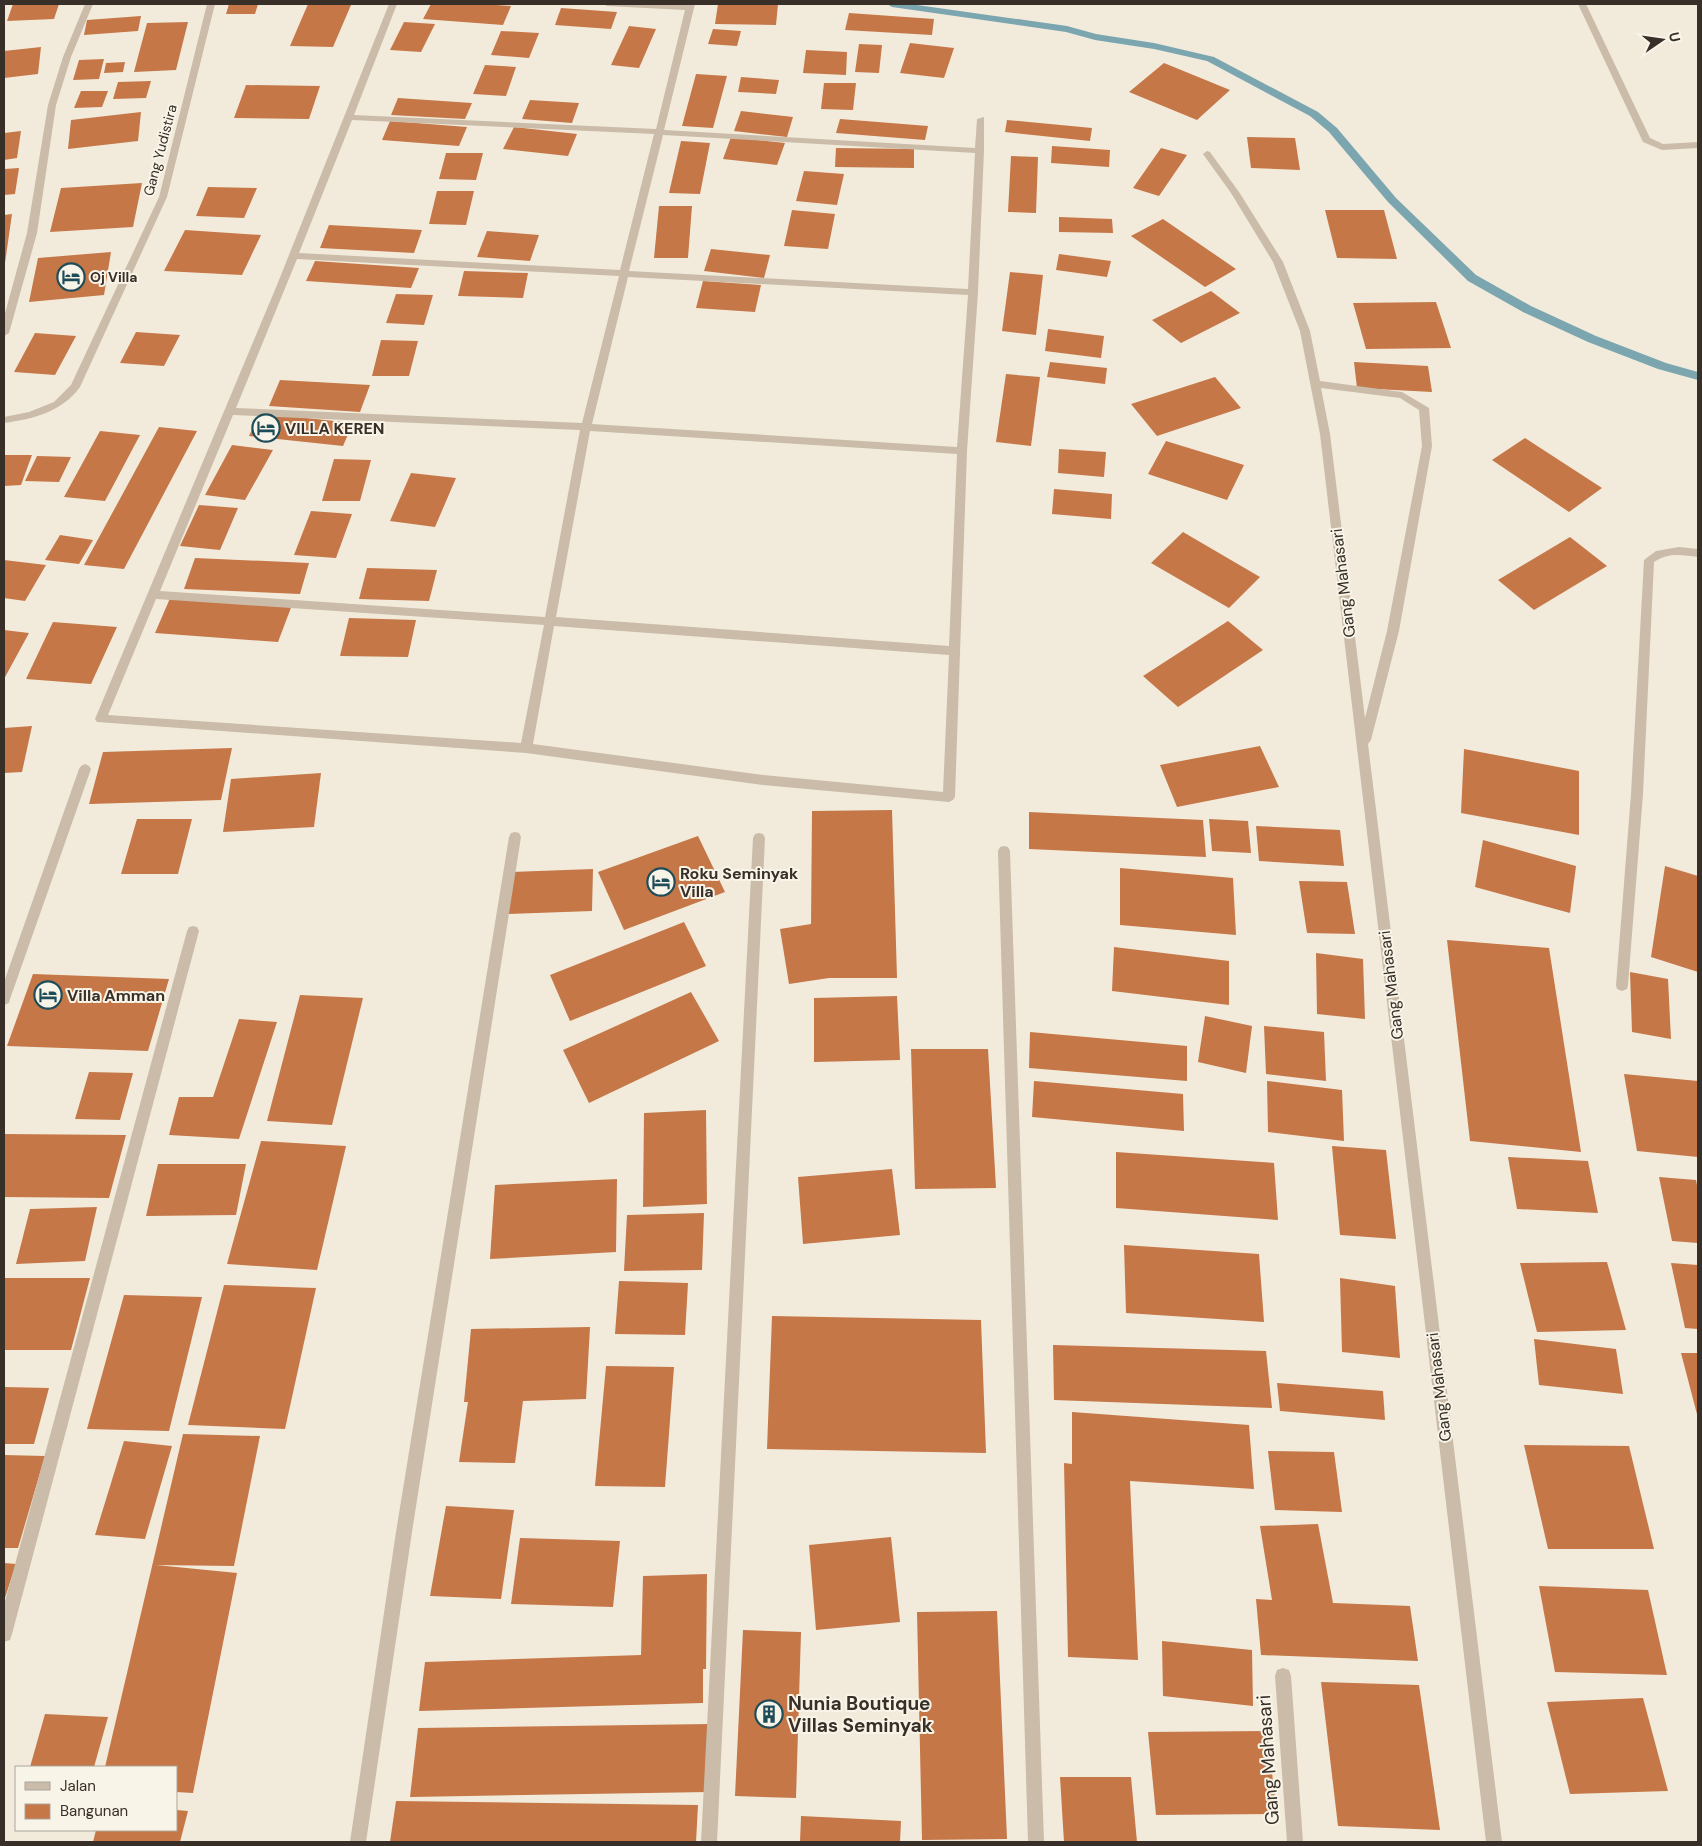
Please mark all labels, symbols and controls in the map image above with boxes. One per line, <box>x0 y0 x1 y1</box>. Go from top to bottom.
north arrow <box>1637 15 1687 65</box>
text: U <box>1665 30 1685 44</box>
street label: Gang Yudistira <box>139 102 181 198</box>
hotel icon: Oj Villa <box>56 262 86 292</box>
place label: Oj Villa <box>90 268 138 286</box>
hotel icon: VILLA KEREN <box>251 413 281 443</box>
place label: VILLA KEREN <box>285 418 384 439</box>
street label: Gang Mahasari <box>1326 527 1360 639</box>
place label: Roku Seminyak Villa <box>680 863 799 902</box>
hotel icon: Roku Seminyak Villa <box>646 867 676 897</box>
street label: Gang Mahasari <box>1374 929 1408 1041</box>
hotel icon: Villa Amman <box>33 980 63 1010</box>
place label: Villa Amman <box>67 985 165 1006</box>
street label: Gang Mahasari <box>1422 1331 1456 1443</box>
place label: Nunia Boutique Villas Seminyak <box>788 1691 933 1738</box>
street label: Gang Mahasari <box>1251 1694 1285 1826</box>
building icon: Nunia Boutique Villas Seminyak <box>754 1699 784 1729</box>
legend <box>15 1766 178 1831</box>
text: Jalan <box>60 1776 96 1796</box>
text: Bangunan <box>60 1801 128 1821</box>

